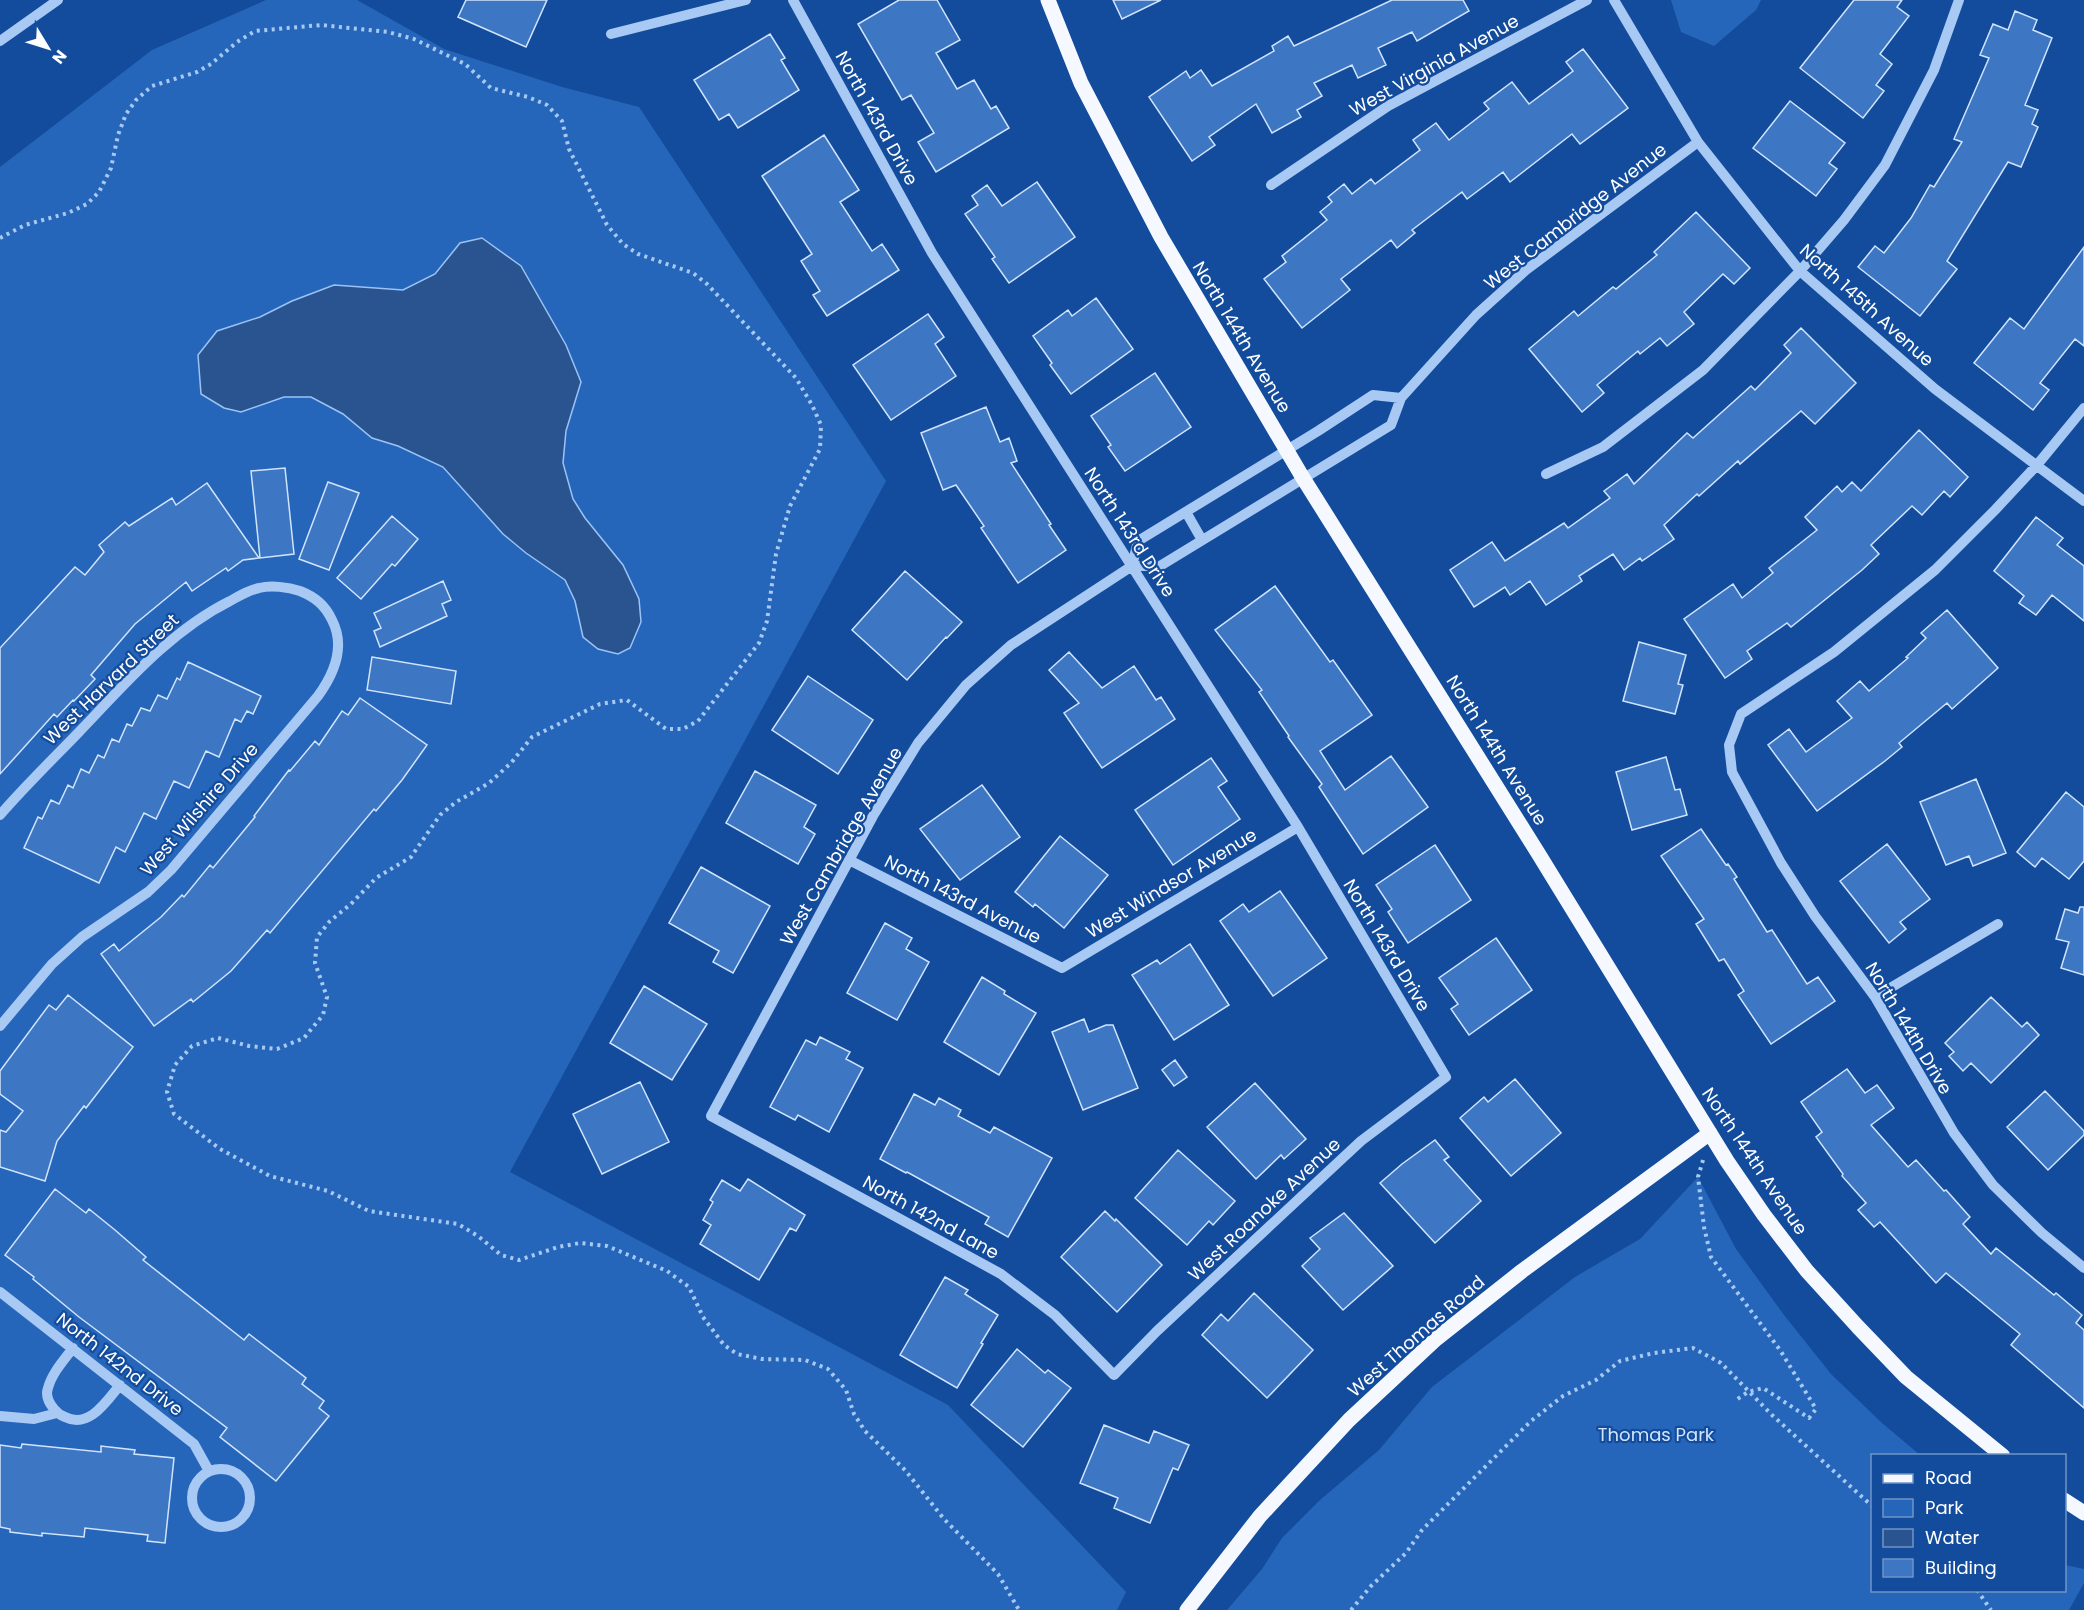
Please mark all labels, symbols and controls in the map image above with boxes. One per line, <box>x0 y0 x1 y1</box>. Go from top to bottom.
street label: West Virginia Avenue <box>1345 8 1523 122</box>
north arrow <box>18 18 78 78</box>
text: N <box>47 45 72 69</box>
street label: North 143rd Drive <box>830 46 924 190</box>
street label: West Cambridge Avenue <box>1479 137 1671 295</box>
street label: North 145th Avenue <box>1794 238 1940 372</box>
street label: North 144th Avenue <box>1187 257 1297 417</box>
street label: North 143rd Drive <box>1079 462 1181 602</box>
street label: West Harvard Street <box>38 608 184 750</box>
street label: North 144th Avenue <box>1441 670 1553 830</box>
street label: West Wilshire Drive <box>134 737 264 881</box>
street label: West Cambridge Avenue <box>774 742 908 950</box>
street label: West Windsor Avenue <box>1081 822 1261 944</box>
street label: North 143rd Avenue <box>880 849 1046 949</box>
street label: North 143rd Drive <box>1338 874 1436 1016</box>
street label: North 144th Drive <box>1860 957 1958 1099</box>
street label: North 144th Avenue <box>1696 1082 1814 1240</box>
street label: West Roanoke Avenue <box>1182 1132 1346 1286</box>
street label: North 142nd Lane <box>858 1169 1004 1265</box>
street label: West Thomas Road <box>1342 1269 1490 1403</box>
street label: North 142nd Drive <box>51 1306 189 1422</box>
park label: Thomas Park <box>1598 1422 1715 1447</box>
legend <box>1871 1454 2066 1592</box>
text: Road <box>1925 1465 1972 1490</box>
text: Park <box>1925 1495 1964 1520</box>
text: Water <box>1925 1525 1979 1550</box>
text: Building <box>1925 1555 1997 1580</box>

